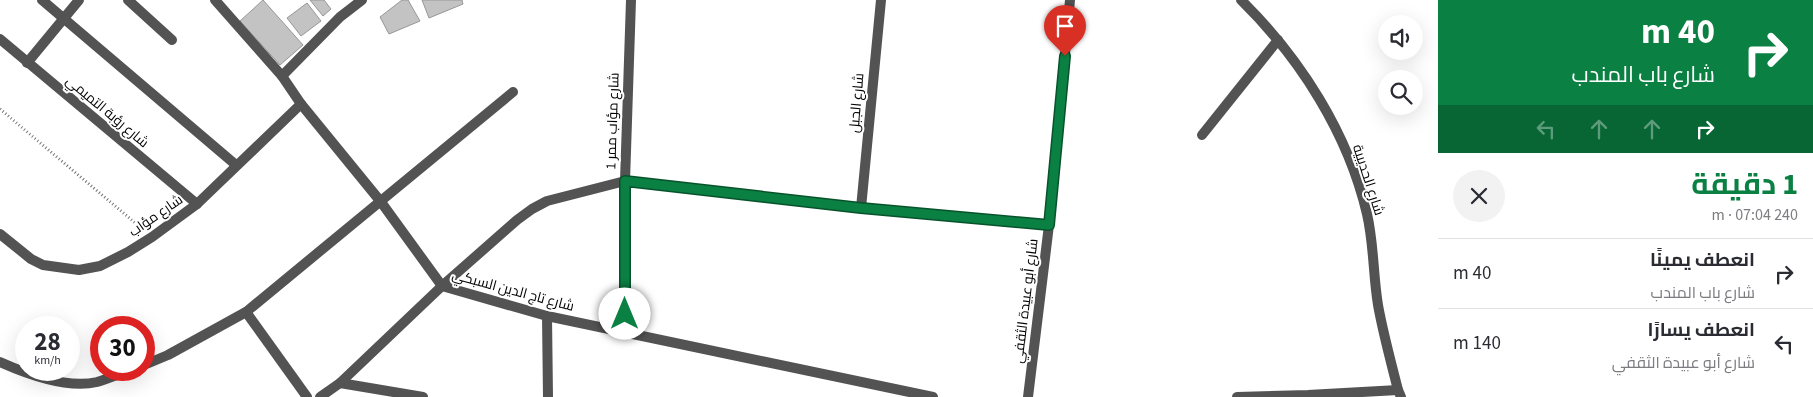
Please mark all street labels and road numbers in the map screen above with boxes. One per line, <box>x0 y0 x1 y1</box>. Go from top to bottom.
street label: شارع رؤبة التميمي <box>60 71 153 154</box>
street label: شارع مؤاب ممر 1 <box>601 72 625 170</box>
street label: شارع الجبل <box>844 72 870 134</box>
street label: شارع الحديبية <box>1347 142 1389 218</box>
street label: شارع مؤاب <box>125 190 187 242</box>
street label: شارع أبو عبيدة الثقفي <box>1008 238 1045 365</box>
street label: شارع تاج الدين السبكي <box>450 265 576 318</box>

